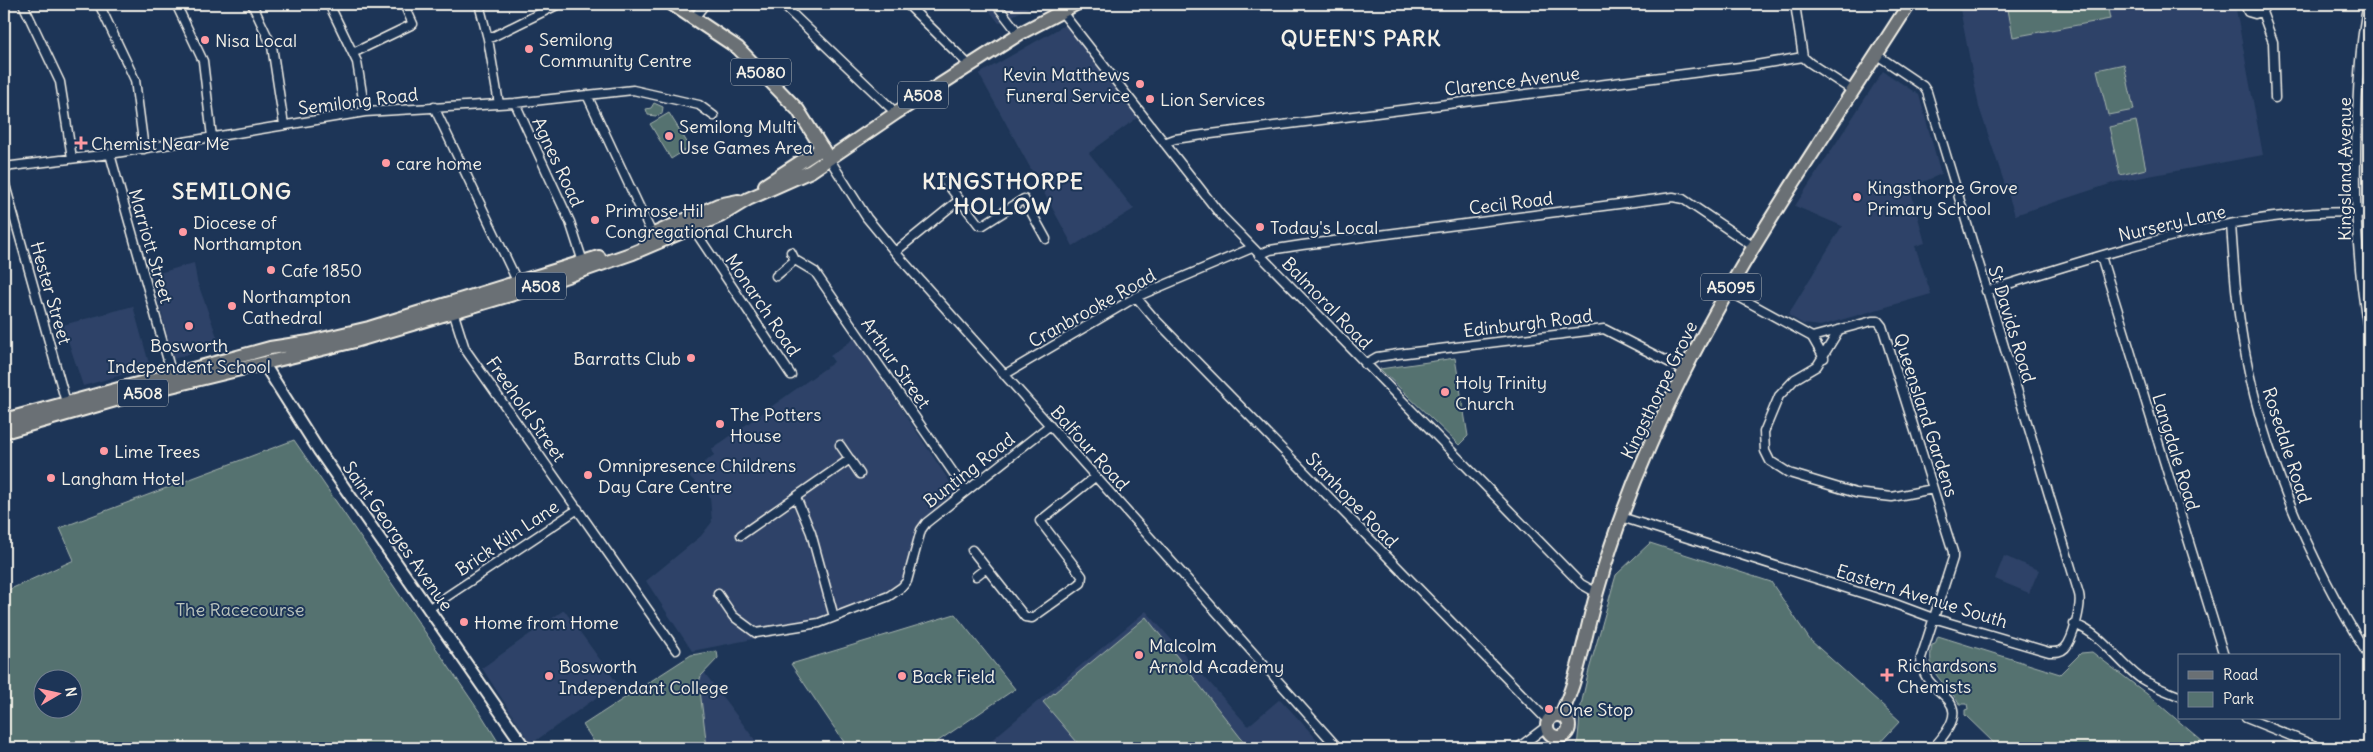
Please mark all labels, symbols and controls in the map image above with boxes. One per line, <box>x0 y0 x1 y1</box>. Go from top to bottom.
district label: QUEEN'S PARK <box>1281 24 1441 52</box>
place label: Semilong Community Centre <box>539 28 692 72</box>
place label: Nisa Local <box>215 29 297 52</box>
marker: Nisa Local <box>199 34 211 46</box>
marker: Semilong Community Centre <box>523 43 535 55</box>
road number: A5080 <box>731 58 791 86</box>
street label: Clarence Avenue <box>1443 61 1581 101</box>
place label: Kevin Matthews Funeral Service <box>1003 63 1130 107</box>
marker: Kevin Matthews Funeral Service <box>1134 78 1146 90</box>
street label: Semilong Road <box>297 82 420 120</box>
road number: A508 <box>898 82 948 108</box>
place label: Lion Services <box>1160 88 1265 111</box>
marker: Lion Services <box>1144 93 1156 105</box>
street label: Kingsland Avenue <box>2333 97 2356 241</box>
street label: Agnes Road <box>527 113 589 211</box>
place label: Semilong Multi Use Games Area <box>679 115 813 159</box>
marker: Semilong Multi Use Games Area <box>663 130 675 142</box>
place label: Chemist Near Me <box>91 132 229 155</box>
marker: Chemist Near Me <box>75 137 87 149</box>
place label: care home <box>396 152 482 175</box>
marker: care home <box>380 157 392 169</box>
district label: KINGSTHORPE HOLLOW <box>922 167 1084 220</box>
place label: Kingsthorpe Grove Primary School <box>1867 176 2018 220</box>
district label: SEMILONG <box>172 177 292 205</box>
street label: Marriott Street <box>124 186 178 306</box>
street label: Cecil Road <box>1468 186 1555 220</box>
marker: Kingsthorpe Grove Primary School <box>1851 191 1863 203</box>
place label: Primrose Hil Congregational Church <box>605 199 793 243</box>
street label: Nursery Lane <box>2116 199 2228 247</box>
place label: Diocese of Northampton <box>193 211 302 255</box>
marker: Primrose Hil Congregational Church <box>589 214 601 226</box>
place label: Today's Local <box>1270 216 1378 239</box>
marker: Today's Local <box>1254 221 1266 233</box>
marker: Diocese of Northampton <box>177 226 189 238</box>
street label: Hester Street <box>25 239 77 347</box>
street label: Monarch Road <box>720 249 806 361</box>
street label: Balmoral Road <box>1277 252 1377 354</box>
place label: Cafe 1850 <box>281 259 362 282</box>
street label: Cranbrooke Road <box>1024 263 1160 353</box>
street label: St Davids Road <box>1983 263 2041 386</box>
marker: Cafe 1850 <box>265 264 277 276</box>
road number: A508 <box>516 272 566 300</box>
road number: A5095 <box>1701 274 1761 300</box>
place label: Northampton Cathedral <box>242 285 351 329</box>
marker: Northampton Cathedral <box>226 300 238 312</box>
street label: Edinburgh Road <box>1462 304 1594 342</box>
street label: Arthur Street <box>856 313 936 413</box>
street label: Kingsthorpe Grove <box>1616 317 1702 463</box>
marker: Bosworth Independent School <box>183 320 195 332</box>
street label: Queensland Gardens <box>1889 330 1963 500</box>
place label: Bosworth Independent School <box>107 334 271 378</box>
place label: Barratts Club <box>573 347 681 370</box>
street label: Freehold Street <box>481 352 571 466</box>
marker: Barratts Club <box>685 352 697 364</box>
place label: Holy Trinity Church <box>1455 371 1547 415</box>
road number: A508 <box>118 379 168 406</box>
street label: Rosedale Road <box>2257 384 2317 506</box>
marker: Holy Trinity Church <box>1439 386 1451 398</box>
street label: Langdale Road <box>2147 391 2205 514</box>
street label: Balfour Road <box>1046 401 1134 495</box>
place label: The Potters House <box>730 403 821 447</box>
marker: The Potters House <box>714 418 726 430</box>
street label: Bunting Road <box>919 427 1020 513</box>
place label: Lime Trees <box>114 440 200 463</box>
marker: Lime Trees <box>98 445 110 457</box>
street label: Stanhope Road <box>1301 448 1403 553</box>
place label: Omnipresence Childrens Day Care Centre <box>598 454 796 498</box>
street label: Saint Georges Avenue <box>338 457 458 615</box>
place label: Langham Hotel <box>61 467 185 490</box>
marker: Omnipresence Childrens Day Care Centre <box>582 469 594 481</box>
marker: Langham Hotel <box>45 472 57 484</box>
street label: Brick Kiln Lane <box>451 495 563 581</box>
street label: Eastern Avenue South <box>1833 559 2011 633</box>
park label: The Racecourse <box>176 598 304 621</box>
place label: Home from Home <box>474 611 619 634</box>
marker: Home from Home <box>458 616 470 628</box>
place label: Malcolm Arnold Academy <box>1149 634 1284 678</box>
marker: Malcolm Arnold Academy <box>1133 649 1145 661</box>
place label: Richardsons Chemists <box>1897 654 1997 698</box>
legend <box>2178 654 2340 720</box>
place label: Bosworth Independant College <box>559 655 729 699</box>
place label: Back Field <box>912 665 996 688</box>
text: Road <box>2223 665 2258 684</box>
marker: Richardsons Chemists <box>1881 669 1893 681</box>
north arrow <box>32 670 82 720</box>
marker: Bosworth Independant College <box>543 670 555 682</box>
marker: Back Field <box>896 670 908 682</box>
text: N <box>61 686 80 698</box>
text: Park <box>2223 689 2254 708</box>
place label: One Stop <box>1559 698 1633 721</box>
marker: One Stop <box>1543 703 1555 715</box>

